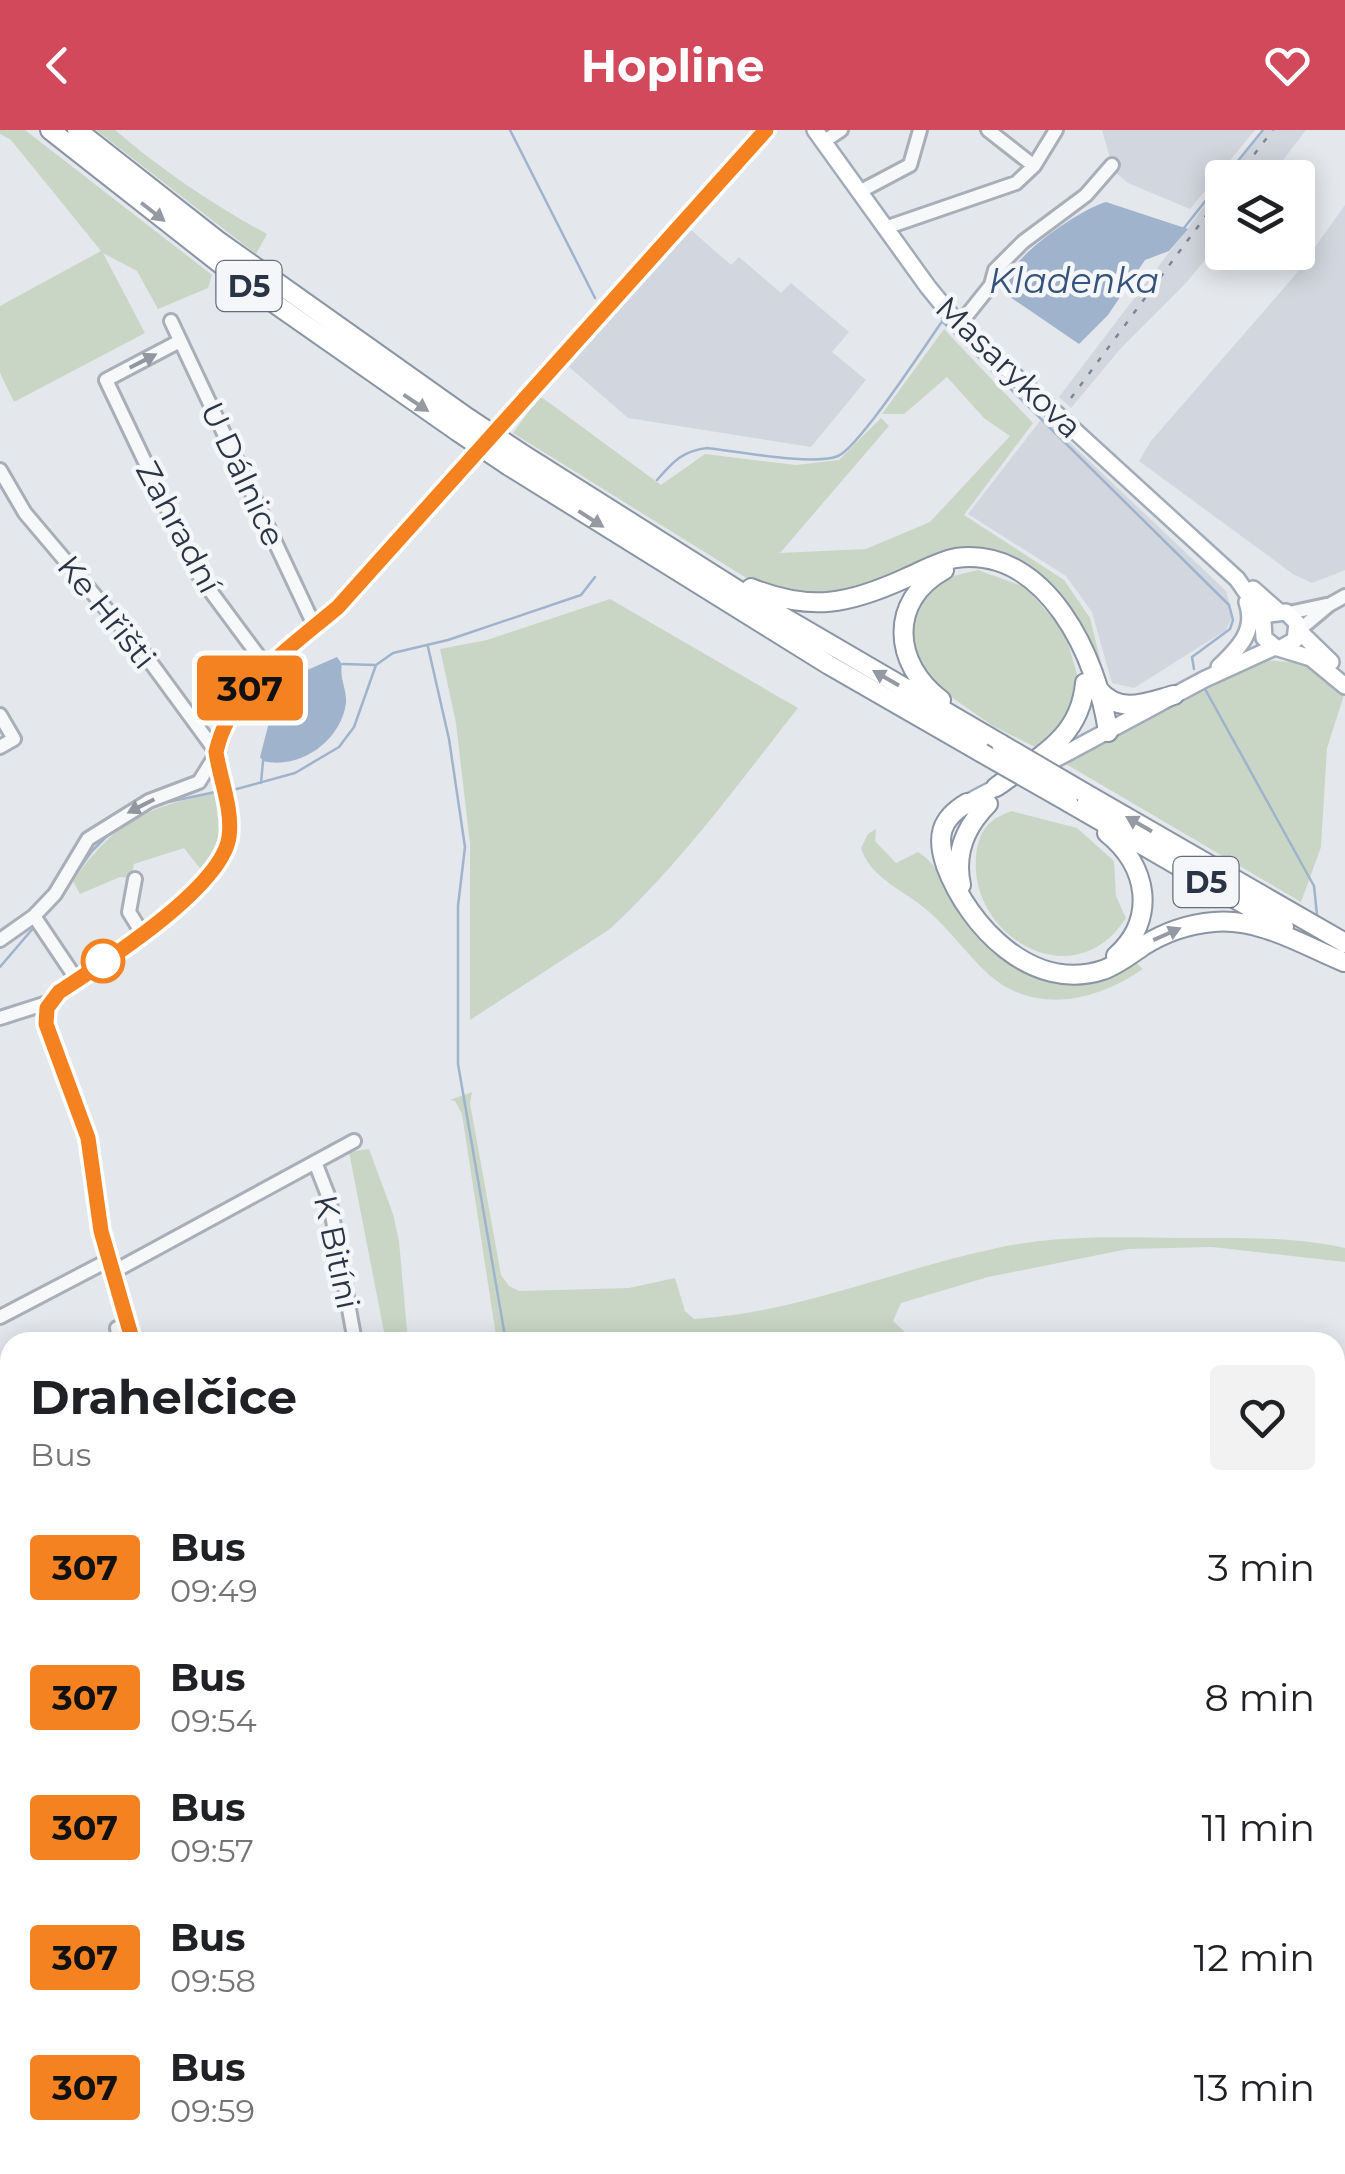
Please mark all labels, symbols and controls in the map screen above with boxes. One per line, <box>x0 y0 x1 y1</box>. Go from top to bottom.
icon: back <box>30 38 85 93</box>
text: Hopline <box>581 38 764 93</box>
icon: heart <box>1260 38 1315 93</box>
map controls <box>1205 160 1315 270</box>
button: layers <box>1205 160 1315 270</box>
one-way arrow <box>140 202 166 223</box>
water label: Kladenka <box>989 259 1159 302</box>
road number: D5 <box>216 261 282 311</box>
street label: Masarykova <box>928 288 1090 446</box>
one-way arrow <box>129 353 158 370</box>
one-way arrow <box>403 393 430 412</box>
street label: U Dálnice <box>193 396 293 552</box>
street label: Zahradní <box>128 454 231 601</box>
one-way arrow <box>577 509 605 527</box>
street label: Ke Hřišti <box>50 548 164 676</box>
line badge: 307 <box>192 656 308 720</box>
text: 307 <box>217 667 283 710</box>
one-way arrow <box>872 669 901 686</box>
one-way arrow <box>126 797 155 814</box>
one-way arrow <box>1125 816 1153 833</box>
road number: D5 <box>1174 857 1238 907</box>
one-way arrow <box>1152 926 1182 942</box>
unlabelled marker <box>82 940 124 982</box>
street label: K Bitíni <box>306 1191 368 1313</box>
button: heart <box>1210 1365 1315 1470</box>
text: Drahelčice <box>30 1368 297 1426</box>
text: Bus <box>30 1435 91 1474</box>
text: Bus <box>170 1524 245 1571</box>
text: 3 min <box>1207 1544 1315 1591</box>
text: 307 <box>52 1546 118 1589</box>
text: 09:49 <box>170 1571 258 1610</box>
text: Bus <box>170 1654 245 1701</box>
text: 8 min <box>1205 1674 1315 1721</box>
text: 307 <box>52 1676 118 1719</box>
text: 09:54 <box>170 1701 257 1740</box>
text: Bus <box>170 1784 245 1831</box>
text: 11 min <box>1201 1804 1315 1851</box>
text: 307 <box>52 1806 118 1849</box>
text: 09:57 <box>170 1831 254 1870</box>
text: Bus <box>170 1914 245 1961</box>
text: 12 min <box>1194 1934 1315 1981</box>
text: 307 <box>52 1936 118 1979</box>
text: 09:58 <box>170 1961 256 2000</box>
text: Bus <box>170 2044 245 2091</box>
text: 13 min <box>1194 2064 1315 2111</box>
text: 307 <box>52 2066 118 2109</box>
text: 09:59 <box>170 2091 255 2130</box>

